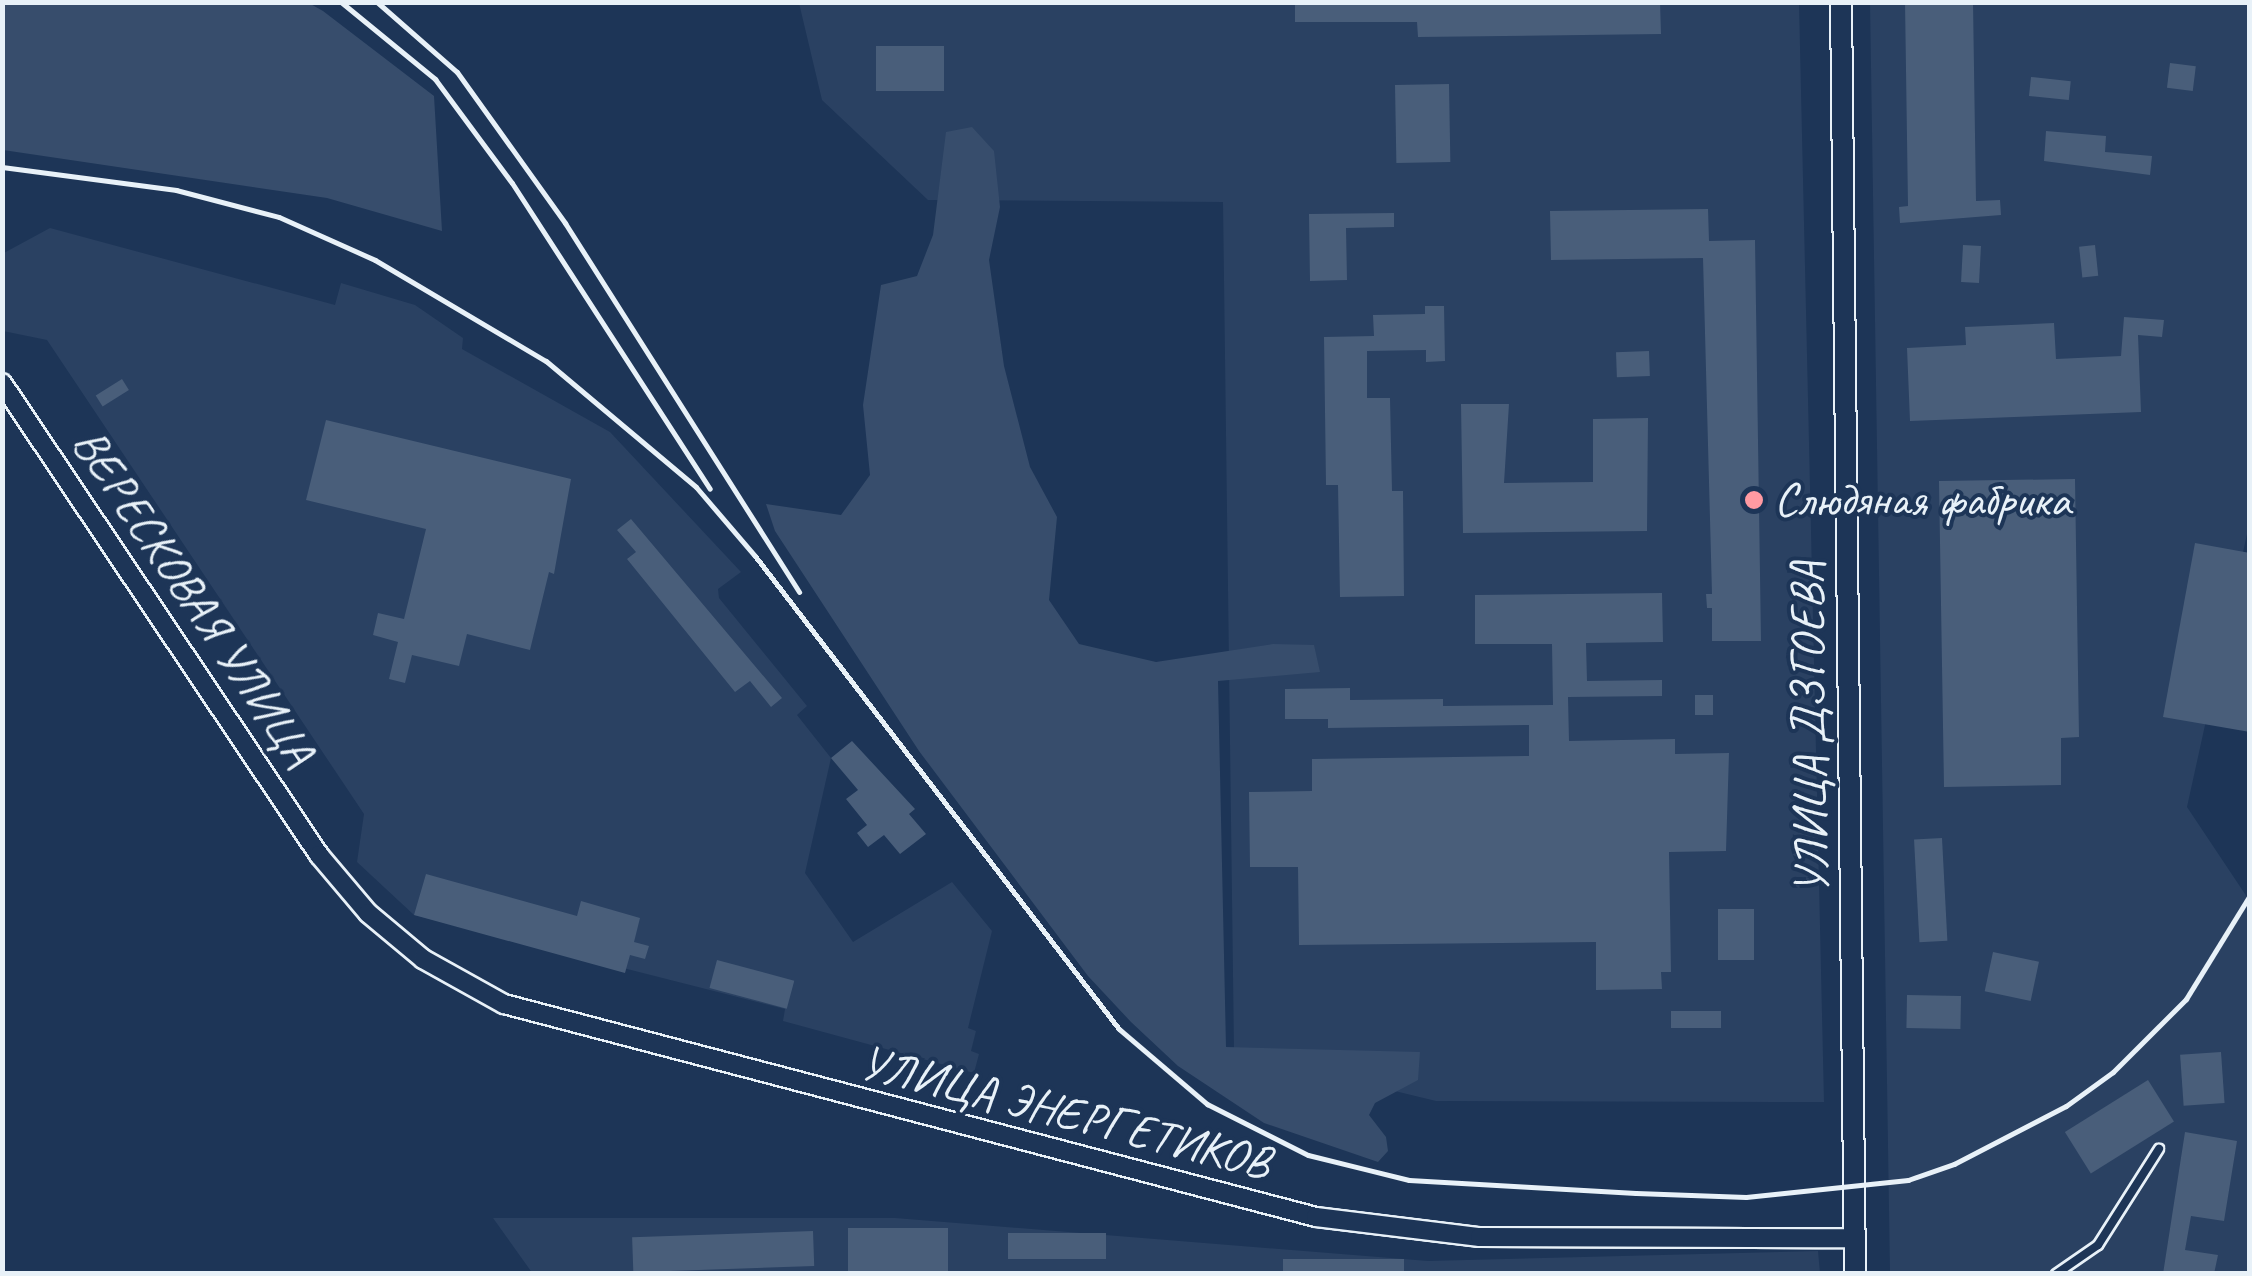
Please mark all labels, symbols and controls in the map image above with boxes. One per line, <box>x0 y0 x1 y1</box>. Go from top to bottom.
street label: ВЕРЕСКОВАЯ УЛИЦА <box>61 418 327 776</box>
place label: Слюдяная фабрика <box>1774 471 2075 529</box>
marker: Слюдяная фабрика <box>1743 489 1765 511</box>
street label: УЛИЦА ДЗГОЕВА <box>1777 563 1841 893</box>
street label: УЛИЦА ЭНЕРГЕТИКОВ <box>854 1033 1276 1191</box>

